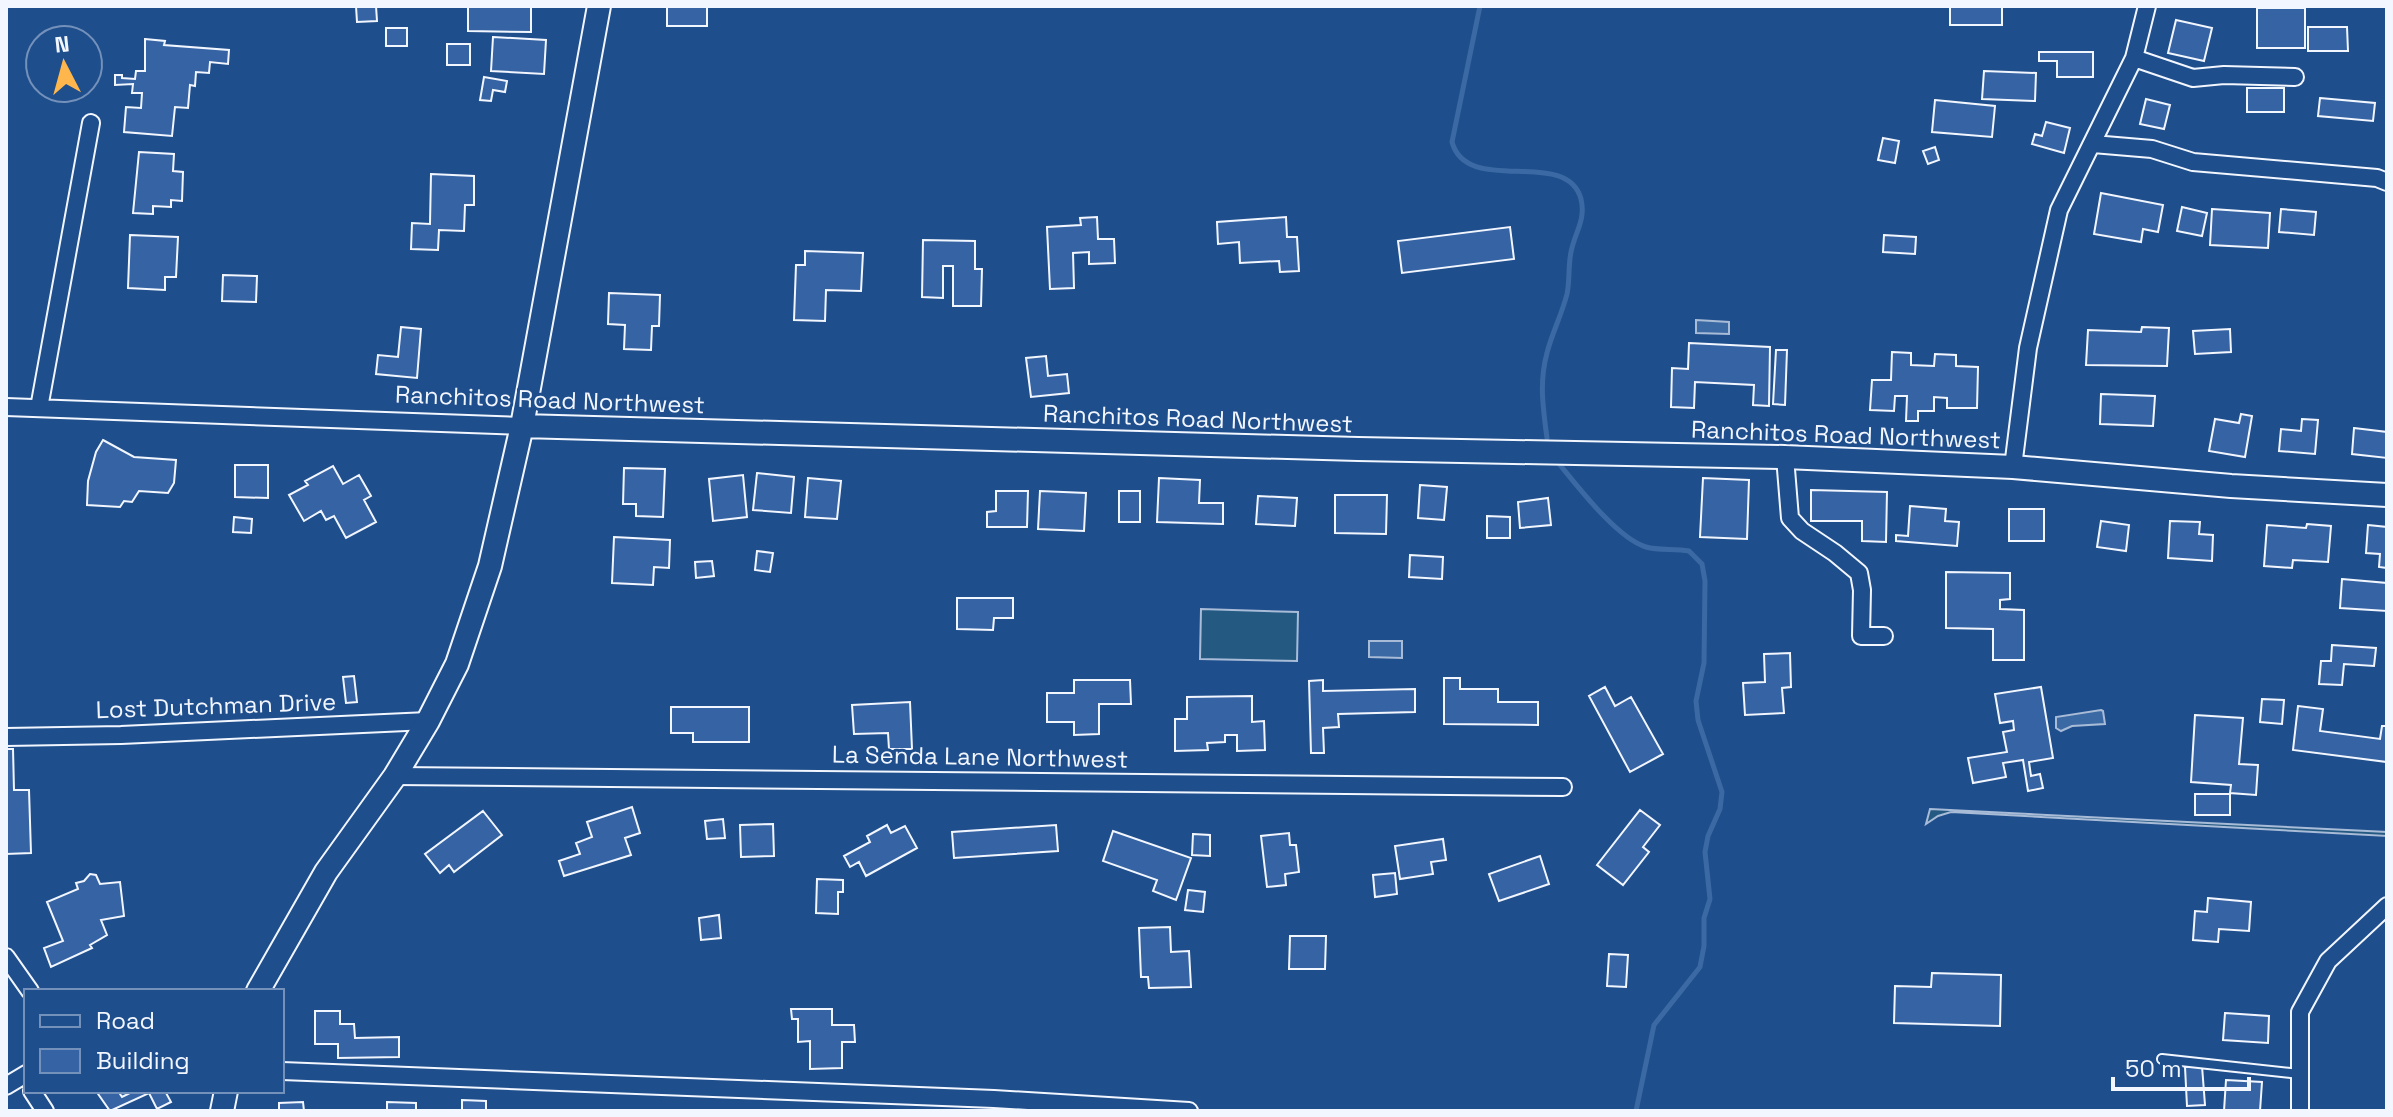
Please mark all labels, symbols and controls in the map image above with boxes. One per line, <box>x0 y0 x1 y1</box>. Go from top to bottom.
north arrow <box>24 24 104 104</box>
text: N <box>53 29 71 59</box>
street label: Ranchitos Road Northwest <box>395 379 705 420</box>
street label: Ranchitos Road Northwest <box>1043 398 1353 439</box>
street label: Ranchitos Road Northwest <box>1691 414 2001 455</box>
street label: Lost Dutchman Drive <box>95 686 337 725</box>
street label: La Senda Lane Northwest <box>832 738 1128 775</box>
legend <box>24 989 284 1093</box>
text: Road <box>96 1005 155 1036</box>
scale bar <box>2113 1041 2249 1091</box>
text: Building <box>96 1045 190 1076</box>
text: 50 m <box>2125 1053 2182 1084</box>

